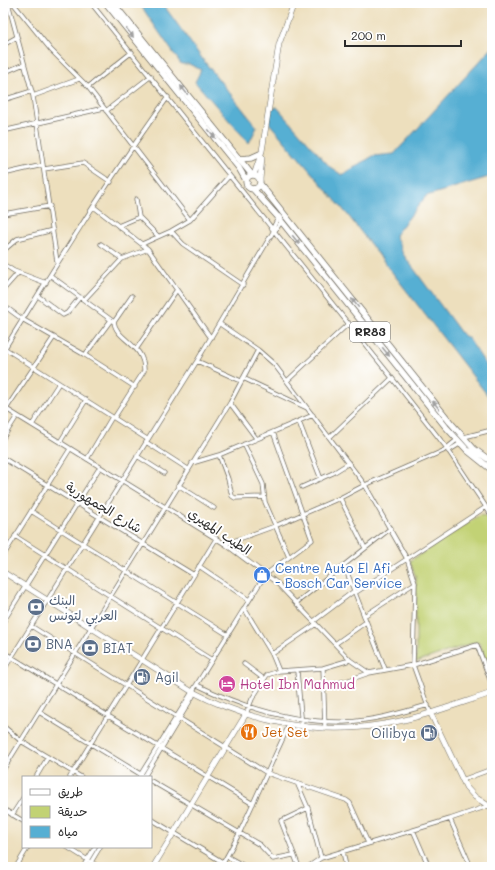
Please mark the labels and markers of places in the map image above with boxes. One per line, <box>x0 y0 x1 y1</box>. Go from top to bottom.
place label: Centre Auto El Afi - Bosch Car Service <box>275 559 402 591</box>
shop icon: Centre Auto El Afi - Bosch Car Service <box>252 565 272 585</box>
place label: البنك العربي لتونس <box>49 591 117 627</box>
bank icon: البنك العربي لتونس <box>26 597 46 617</box>
bank icon: BNA <box>23 634 43 654</box>
place label: BNA <box>46 635 73 652</box>
bank icon: BIAT <box>80 638 100 658</box>
place label: BIAT <box>103 639 133 656</box>
fuel station icon: Agil <box>132 667 152 687</box>
place label: Agil <box>155 668 179 685</box>
hotel icon: Hotel Ibn Mahmud <box>217 674 237 694</box>
place label: Hotel Ibn Mahmud <box>240 675 355 692</box>
restaurant icon: Jet Set <box>239 722 259 742</box>
place label: Jet Set <box>262 723 308 740</box>
fuel station icon: Oilibya <box>419 723 439 743</box>
place label: Oilibya <box>371 724 416 741</box>

